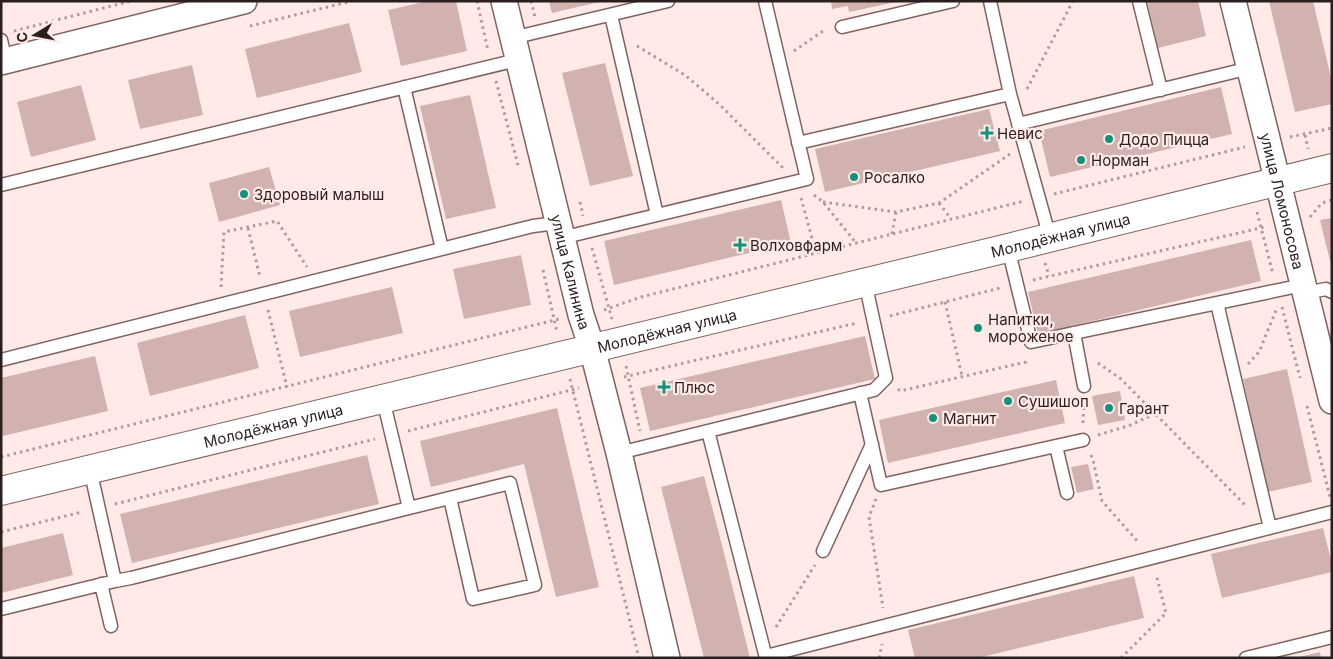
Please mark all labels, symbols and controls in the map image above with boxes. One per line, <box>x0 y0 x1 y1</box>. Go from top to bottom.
north arrow <box>10 10 60 60</box>
text: С <box>12 31 31 44</box>
place label: Невис <box>997 124 1043 143</box>
marker: Невис <box>981 127 993 139</box>
place label: Додо Пицца <box>1119 130 1209 149</box>
street label: улица Ломоносова <box>1256 131 1309 271</box>
marker: Додо Пицца <box>1103 133 1115 145</box>
place label: Норман <box>1091 151 1149 170</box>
marker: Норман <box>1075 154 1087 166</box>
place label: Росалко <box>864 168 925 187</box>
marker: Росалко <box>848 171 860 183</box>
place label: Здоровый малыш <box>254 185 384 204</box>
marker: Здоровый малыш <box>238 188 250 200</box>
street label: Молодёжная улица <box>989 209 1132 261</box>
street label: улица Калинина <box>547 212 595 332</box>
place label: Волховфарм <box>750 236 842 255</box>
marker: Волховфарм <box>734 239 746 251</box>
street label: Молодёжная улица <box>595 304 738 356</box>
place label: Напитки, мороженое <box>988 310 1074 346</box>
marker: Напитки, мороженое <box>972 322 984 334</box>
place label: Плюс <box>674 378 715 397</box>
marker: Плюс <box>658 381 670 393</box>
place label: Сушишоп <box>1018 392 1089 411</box>
marker: Сушишоп <box>1002 395 1014 407</box>
street label: Молодёжная улица <box>202 399 345 451</box>
place label: Гарант <box>1119 399 1169 418</box>
marker: Гарант <box>1103 402 1115 414</box>
place label: Магнит <box>943 409 996 428</box>
marker: Магнит <box>927 412 939 424</box>

